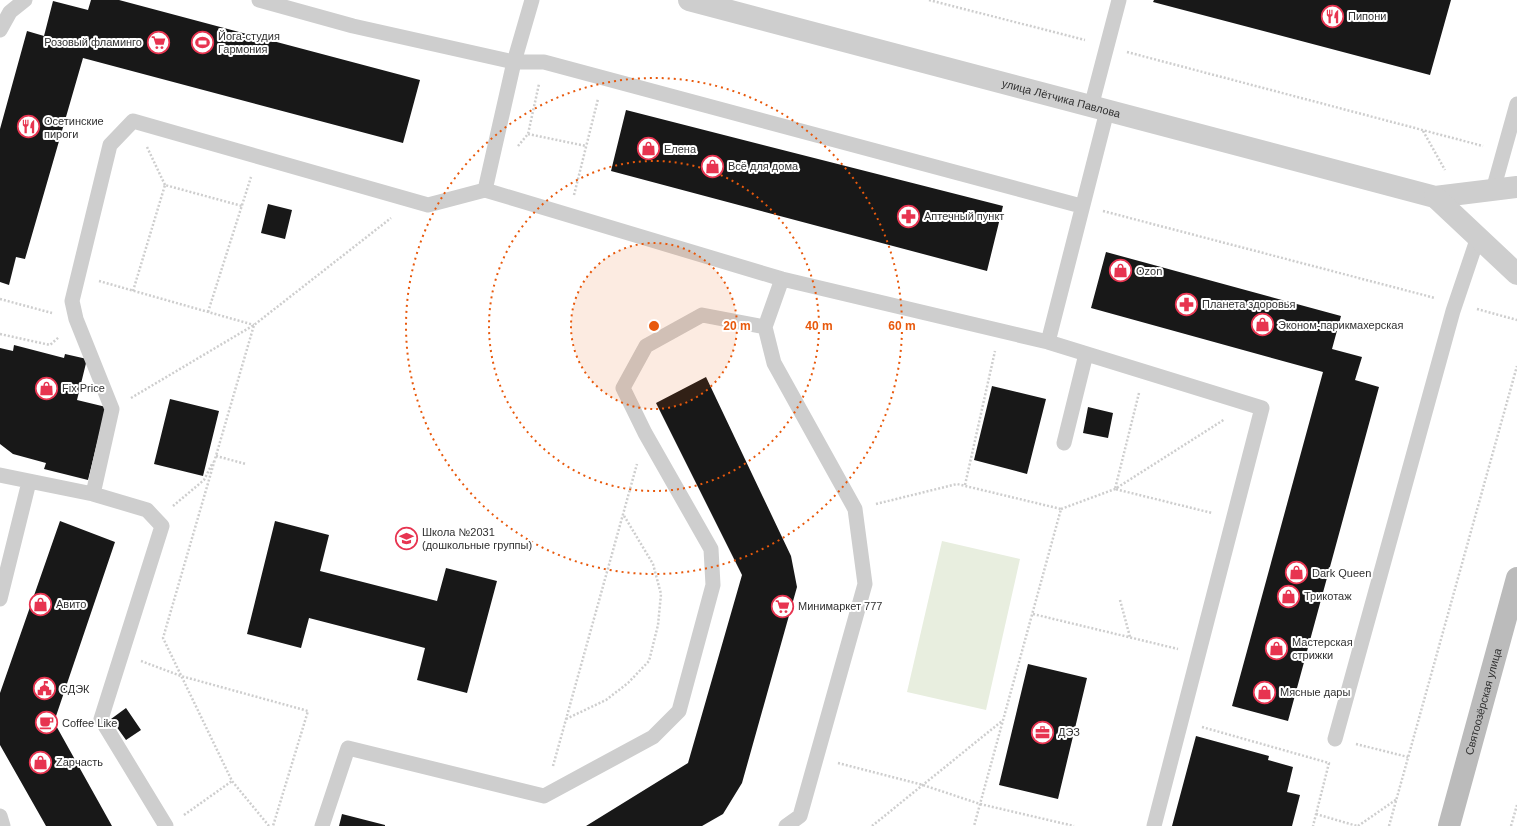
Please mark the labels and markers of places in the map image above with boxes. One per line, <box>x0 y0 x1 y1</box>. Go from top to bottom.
restaurant icon: Пипони <box>1319 3 1345 29</box>
place label: Пипони <box>1348 10 1386 22</box>
supermarket icon: Розовый фламинго <box>145 29 171 55</box>
sports icon: Йога-студия Гармония <box>189 29 215 55</box>
place label: Йога-студия Гармония <box>218 30 280 55</box>
place label: Розовый фламинго <box>44 36 142 48</box>
restaurant icon: Осетинские пироги <box>15 114 41 140</box>
place label: Осетинские пироги <box>44 115 104 140</box>
shop icon: Елена <box>635 136 661 162</box>
place label: Елена <box>664 143 697 155</box>
shop icon: Всё для дома <box>700 153 726 179</box>
place label: Всё для дома <box>728 160 799 172</box>
pharmacy icon: Аптечный пункт <box>896 203 922 229</box>
place label: Аптечный пункт <box>924 210 1004 222</box>
shop icon: Ozon <box>1107 258 1133 284</box>
place label: Ozon <box>1136 265 1162 277</box>
pharmacy icon: Планета здоровья <box>1173 291 1199 317</box>
place label: Планета здоровья <box>1202 298 1296 310</box>
shop icon: Эконом-парикмахерская <box>1249 312 1275 338</box>
centre of rings <box>647 319 661 333</box>
place label: Эконом-парикмахерская <box>1278 319 1403 331</box>
shop icon: Fix Price <box>33 375 59 401</box>
place label: Fix Price <box>62 382 105 394</box>
school or university icon: Школа №2031 (дошкольные группы) <box>394 525 420 551</box>
place label: Школа №2031 (дошкольные группы) <box>422 526 532 551</box>
shop icon: Dark Queen <box>1283 560 1309 586</box>
place label: Dark Queen <box>1312 567 1371 579</box>
shop icon: Трикотаж <box>1276 583 1302 609</box>
place label: Трикотаж <box>1304 590 1352 602</box>
shop icon: Авито <box>27 591 53 617</box>
supermarket icon: Минимаркет 777 <box>770 593 796 619</box>
place label: Авито <box>56 598 86 610</box>
place label: Минимаркет 777 <box>798 600 882 612</box>
shop icon: Мастерская стрижки <box>1263 635 1289 661</box>
place label: Мастерская стрижки <box>1292 636 1353 661</box>
public building icon: СДЭК <box>32 676 58 702</box>
shop icon: Мясные дары <box>1251 679 1277 705</box>
place label: СДЭК <box>60 683 90 695</box>
place label: Мясные дары <box>1280 686 1350 698</box>
cafe icon: Coffee Like <box>33 710 59 736</box>
place label: Coffee Like <box>62 717 117 729</box>
office icon: ДЭЗ <box>1030 719 1056 745</box>
place label: ДЭЗ <box>1058 726 1080 738</box>
shop icon: Zapчасть <box>27 749 53 775</box>
place label: Zapчасть <box>56 756 103 768</box>

